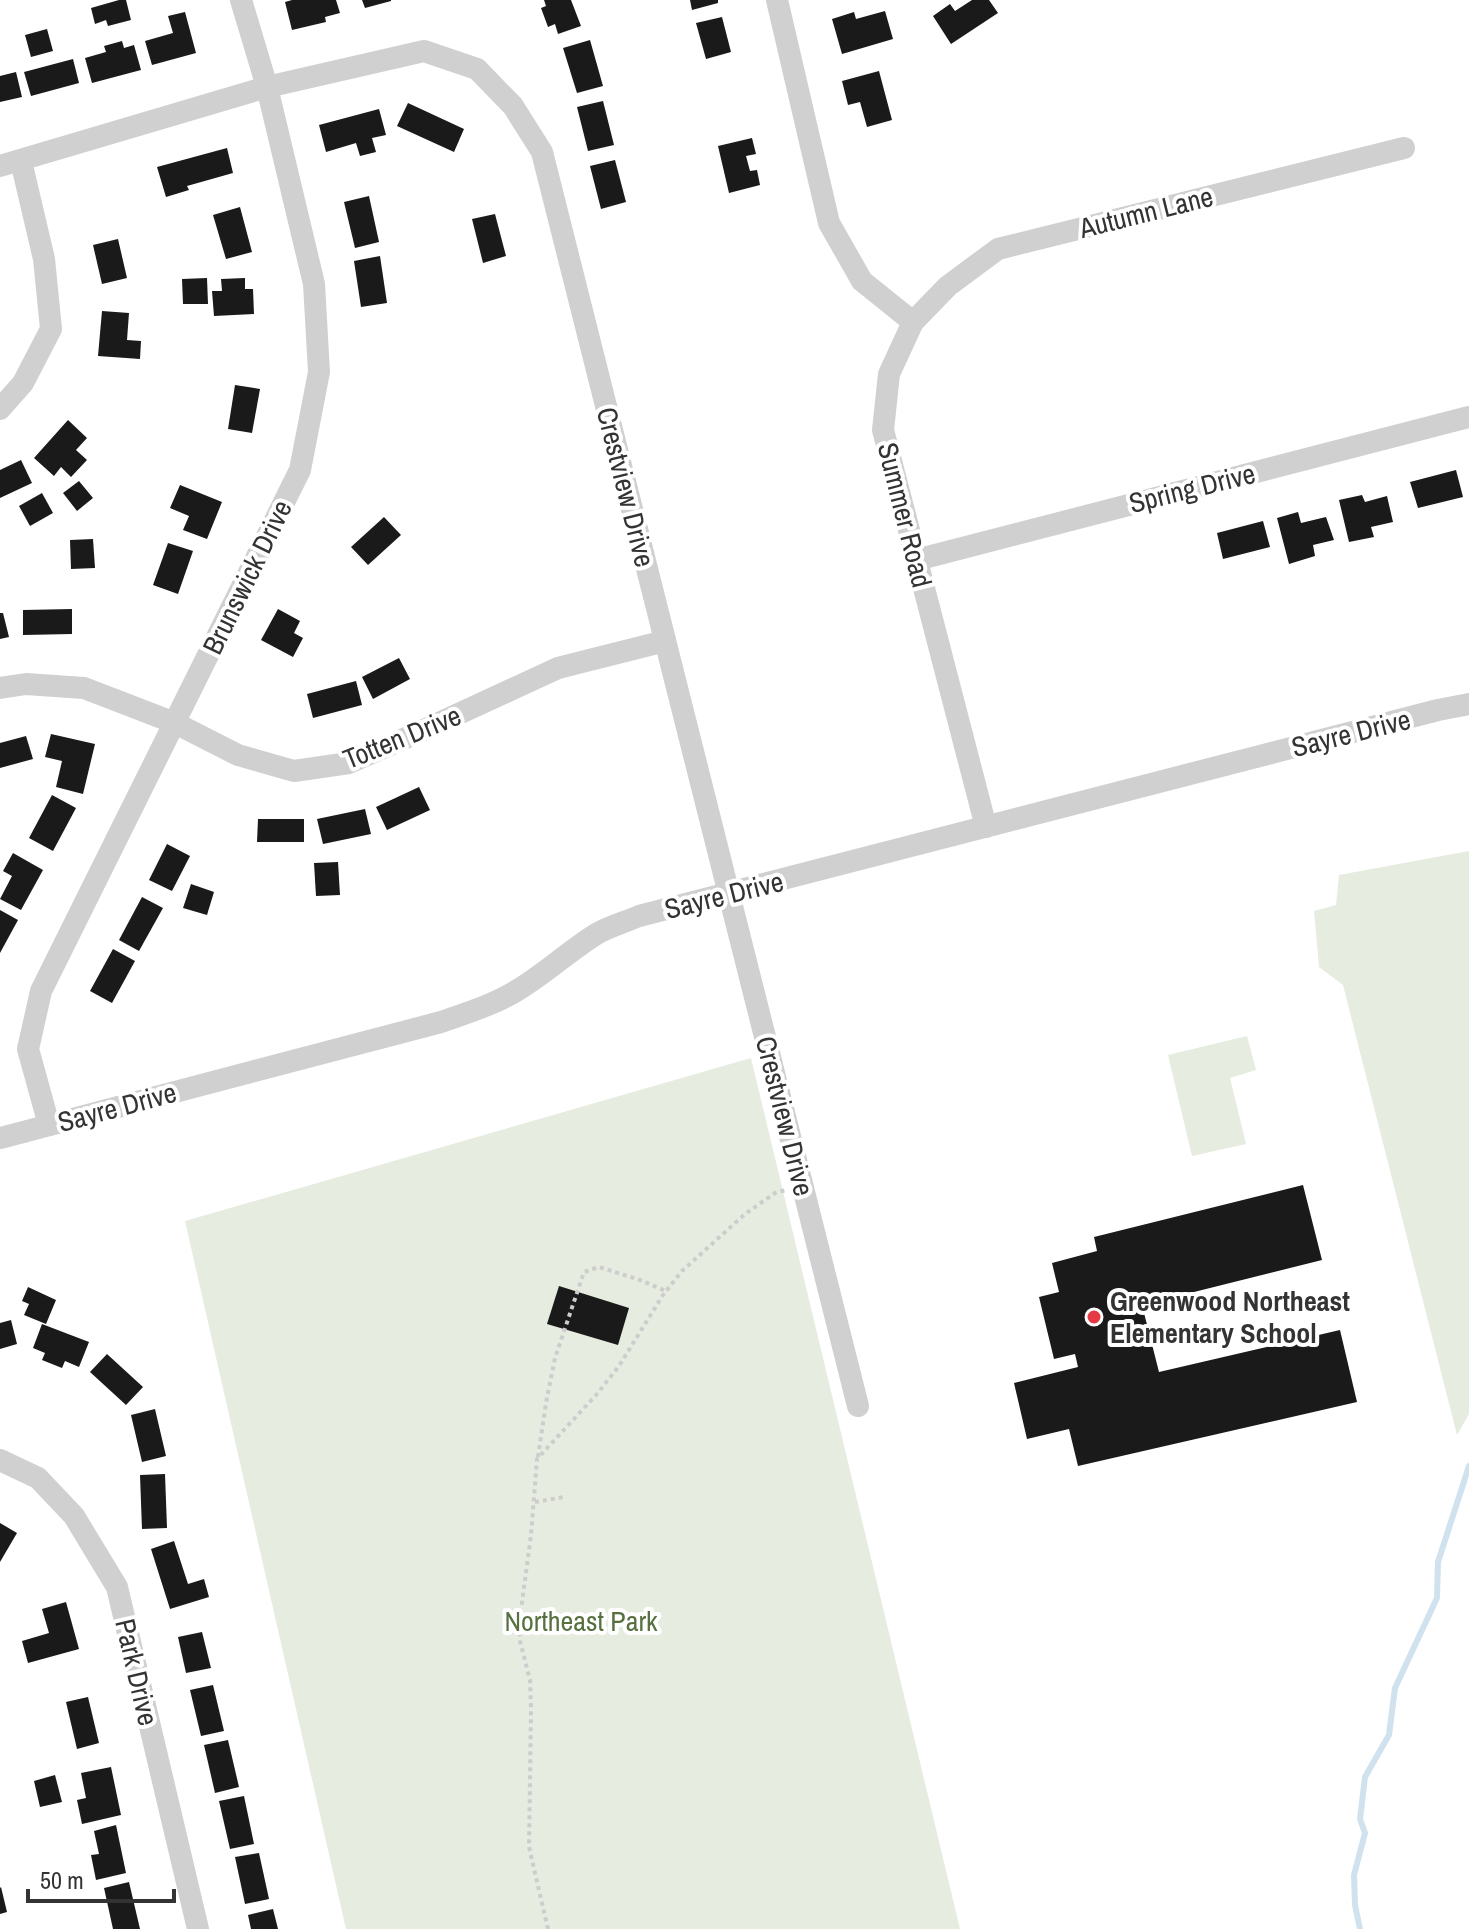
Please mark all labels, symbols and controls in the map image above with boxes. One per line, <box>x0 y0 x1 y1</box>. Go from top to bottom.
street label: Autumn Lane <box>1074 177 1217 247</box>
street label: Crestview Drive <box>588 403 664 571</box>
street label: Summer Road <box>869 439 941 591</box>
street label: Spring Drive <box>1125 454 1259 522</box>
street label: Brunswick Drive <box>193 494 301 660</box>
street label: Totten Drive <box>337 696 467 778</box>
street label: Sayre Drive <box>1288 700 1414 766</box>
street label: Sayre Drive <box>661 862 787 928</box>
street label: Crestview Drive <box>747 1032 823 1200</box>
street label: Sayre Drive <box>54 1073 180 1141</box>
place label: Greenwood Northeast Elementary School <box>1110 1282 1350 1352</box>
marker: Greenwood Northeast Elementary School <box>1085 1308 1103 1326</box>
park label: Northeast Park <box>504 1602 658 1640</box>
street label: Park Drive <box>106 1615 168 1729</box>
scale bar <box>28 1853 174 1903</box>
text: 50 m <box>40 1864 84 1896</box>

